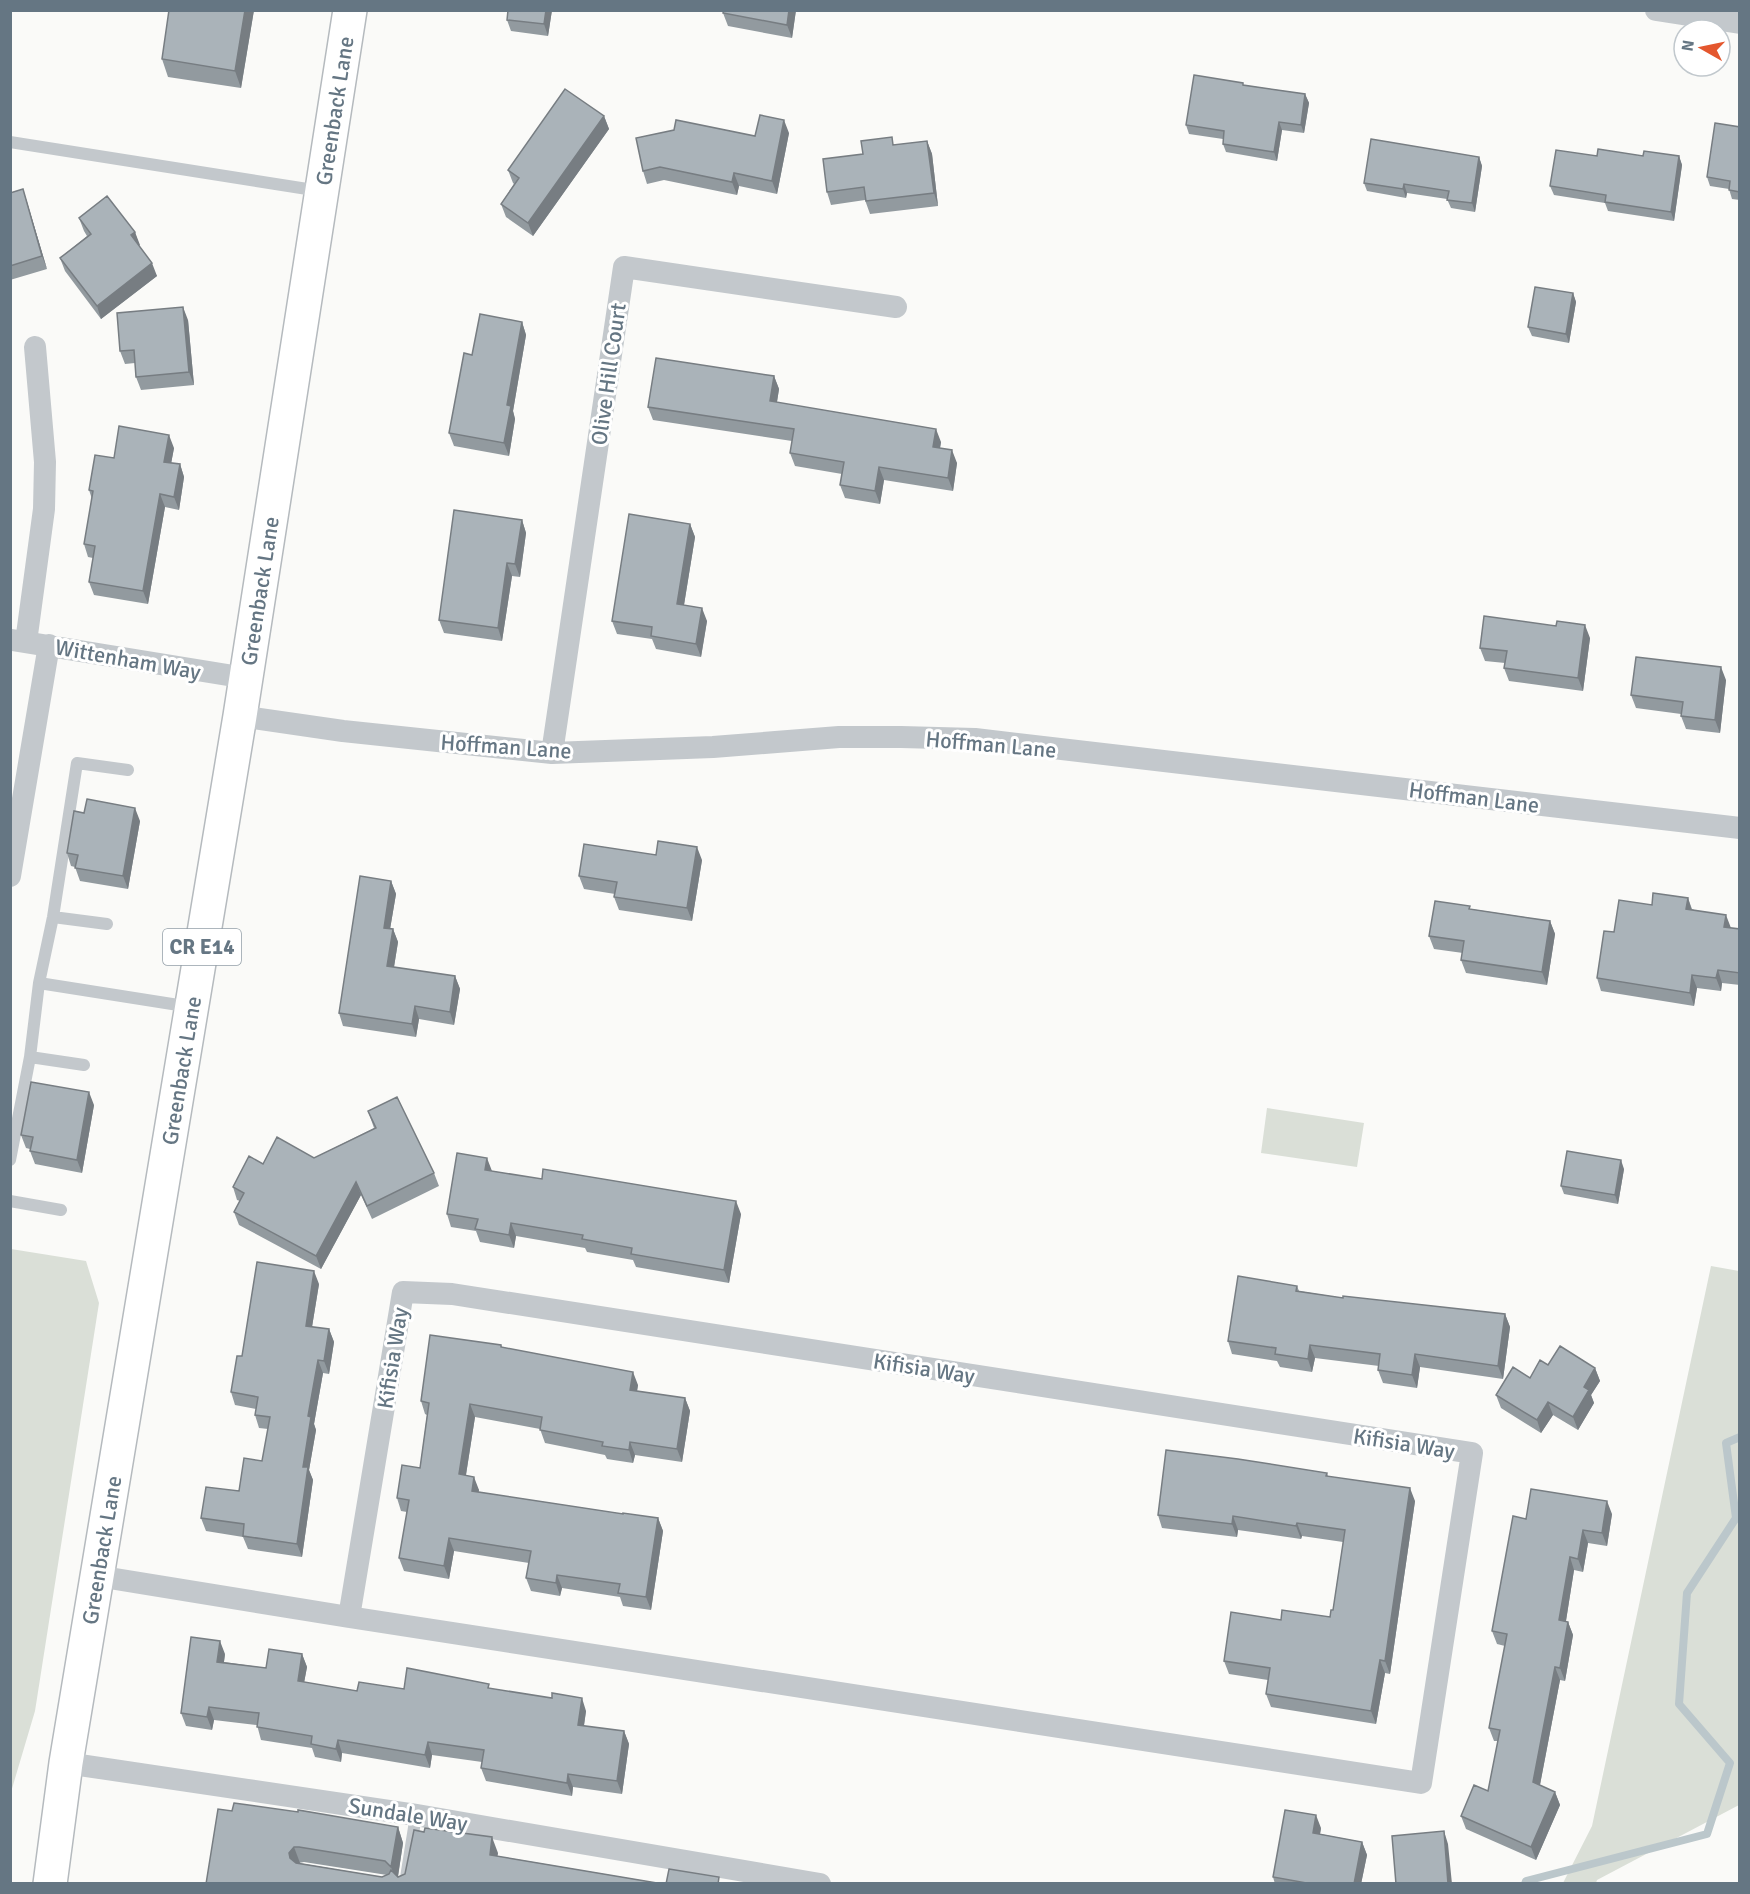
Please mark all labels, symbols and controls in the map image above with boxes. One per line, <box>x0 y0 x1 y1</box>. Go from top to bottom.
north arrow <box>1672 18 1732 78</box>
street label: Greenback Lane <box>310 34 360 187</box>
text: N <box>1677 39 1699 53</box>
street label: Olive Hill Court <box>585 301 632 447</box>
street label: Greenback Lane <box>235 515 285 667</box>
street label: Wittenham Way <box>53 633 204 686</box>
street label: Hoffman Lane <box>924 725 1057 764</box>
street label: Hoffman Lane <box>440 728 572 765</box>
street label: Hoffman Lane <box>1407 776 1541 819</box>
road number: CR E14 <box>163 929 241 965</box>
street label: Greenback Lane <box>156 994 207 1147</box>
street label: Kifisia Way <box>371 1305 414 1411</box>
street label: Kifisia Way <box>871 1347 977 1390</box>
street label: Kifisia Way <box>1351 1422 1457 1465</box>
street label: Greenback Lane <box>76 1474 128 1626</box>
street label: Sundale Way <box>346 1792 470 1837</box>

